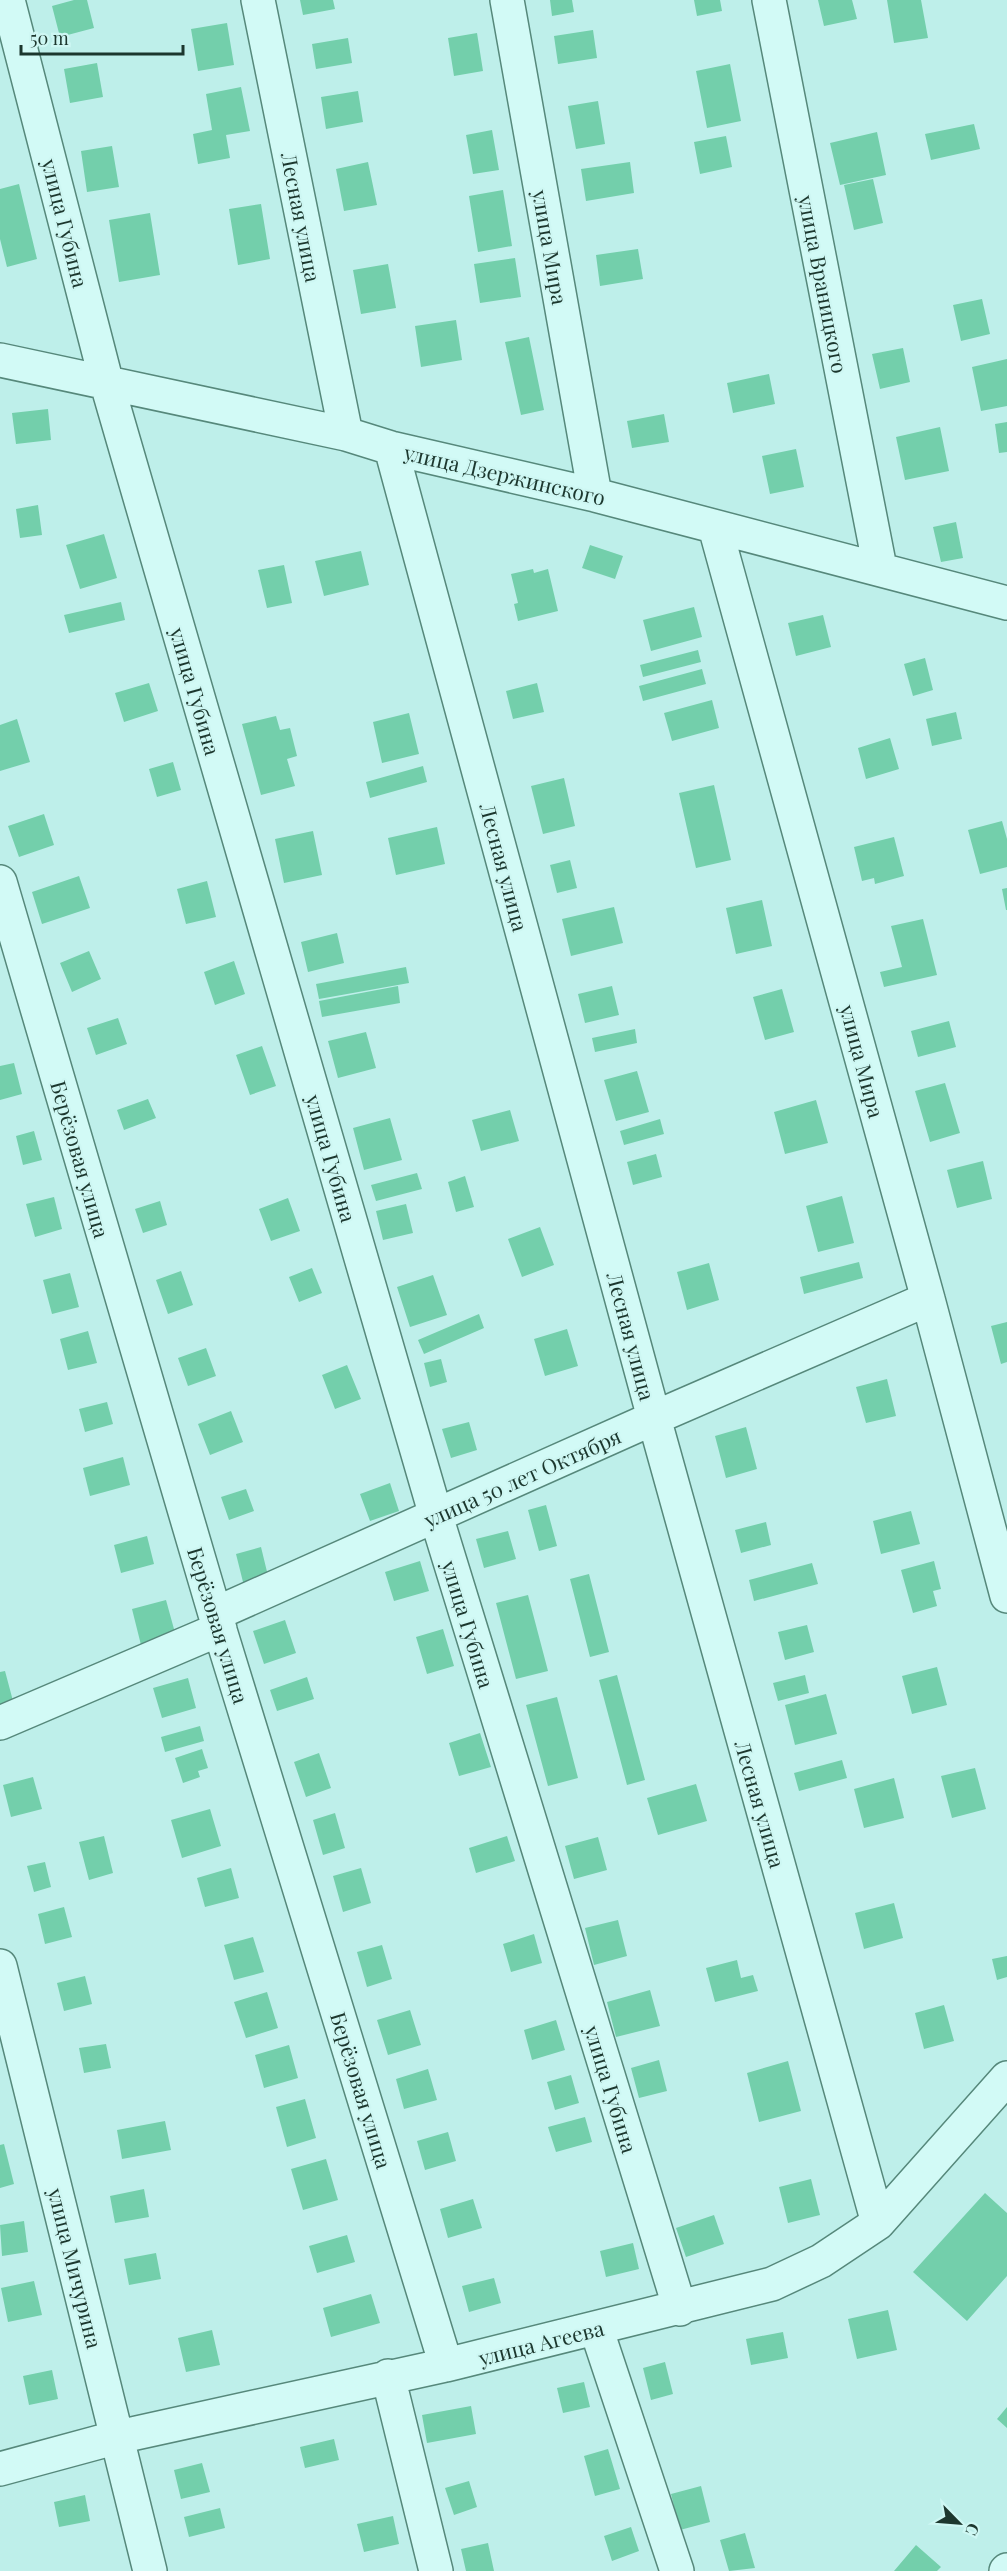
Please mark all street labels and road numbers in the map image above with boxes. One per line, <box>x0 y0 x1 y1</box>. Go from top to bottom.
street label: Лесная улица <box>276 149 328 285</box>
street label: улица Губина <box>36 155 96 291</box>
street label: улица Мира <box>527 186 575 307</box>
street label: улица Враницкого <box>793 192 855 375</box>
street label: улица Дзержинского <box>401 437 608 511</box>
street label: улица Губина <box>164 623 228 759</box>
street label: Лесная улица <box>474 799 536 935</box>
street label: улица Мира <box>834 1000 892 1121</box>
street label: Берёзовая улица <box>45 1077 117 1241</box>
street label: улица Губина <box>300 1090 364 1226</box>
street label: Лесная улица <box>601 1268 663 1404</box>
street label: улица 50 лет Октября <box>418 1421 625 1533</box>
street label: Берёзовая улица <box>182 1543 256 1707</box>
street label: улица Губина <box>436 1556 502 1692</box>
street label: Лесная улица <box>729 1736 793 1872</box>
street label: Берёзовая улица <box>325 2008 399 2172</box>
street label: улица Губина <box>579 2021 645 2157</box>
street label: улица Мичурина <box>42 2184 110 2352</box>
street label: улица Агеева <box>474 2313 607 2371</box>

